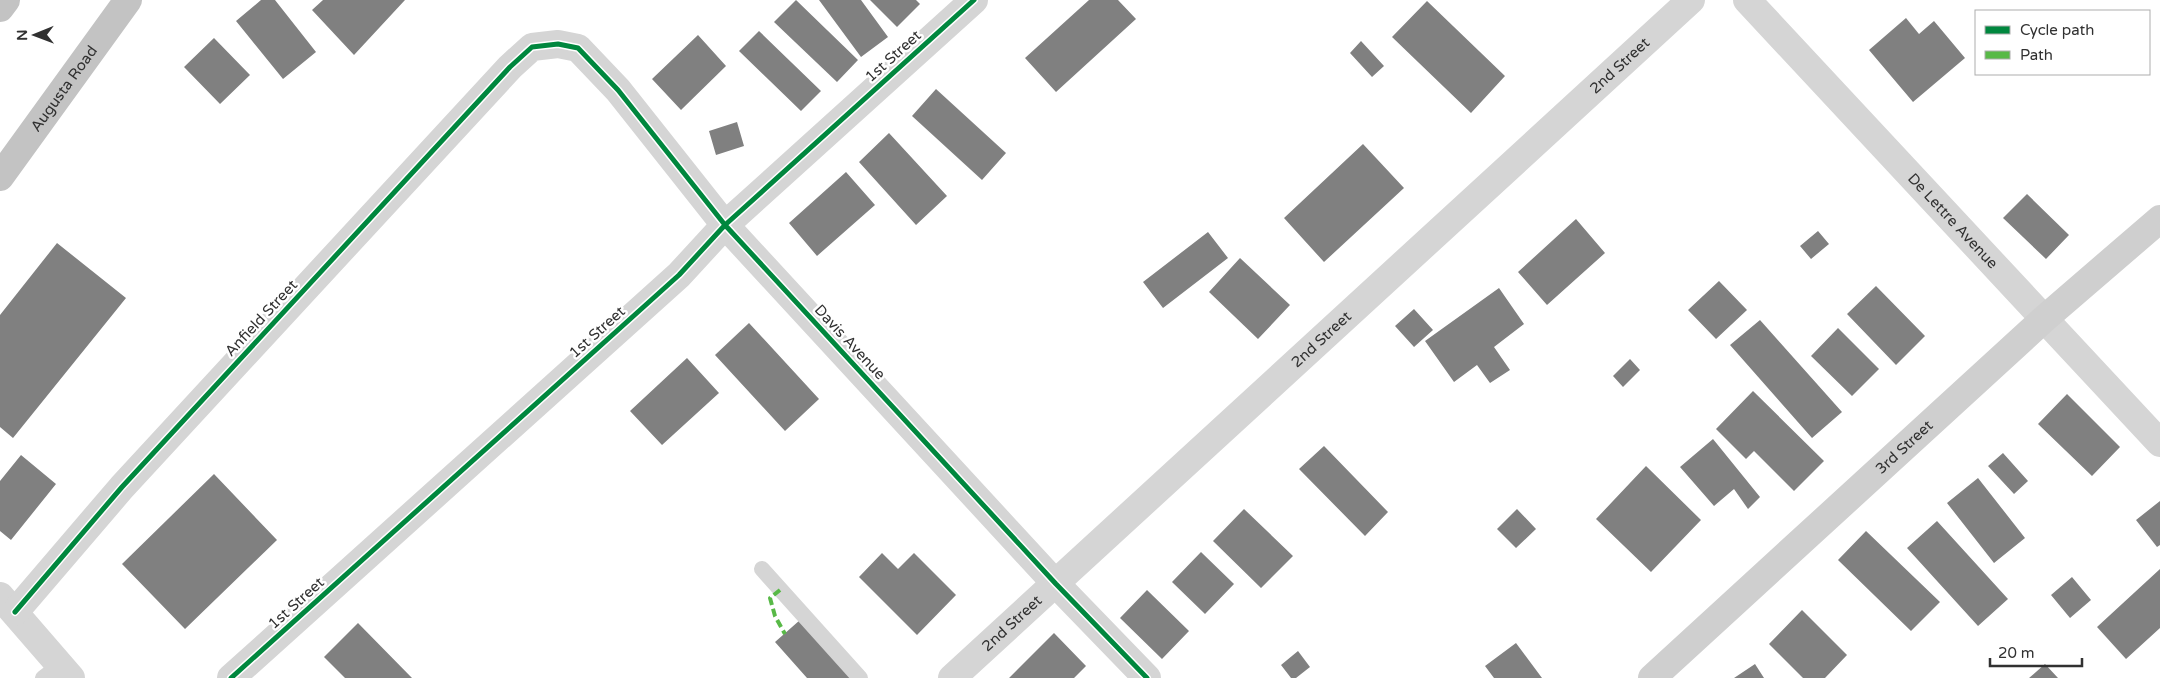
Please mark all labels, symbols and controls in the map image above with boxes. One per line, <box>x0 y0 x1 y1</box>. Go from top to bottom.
north arrow <box>10 10 60 60</box>
legend <box>1975 10 2150 75</box>
text: Cycle path <box>2020 21 2094 39</box>
street label: 1st Street <box>861 26 925 86</box>
text: N <box>14 29 31 41</box>
street label: 2nd Street <box>1586 33 1653 97</box>
street label: Augusta Road <box>27 42 101 135</box>
text: Path <box>2020 46 2053 64</box>
street label: De Lettre Avenue <box>1904 170 2002 272</box>
street label: Anfield Street <box>221 276 301 360</box>
street label: Davis Avenue <box>811 301 889 383</box>
street label: 1st Street <box>565 302 629 362</box>
street label: 2nd Street <box>1288 307 1355 371</box>
street label: 3rd Street <box>1872 416 1937 478</box>
street label: 1st Street <box>264 573 328 633</box>
street label: 2nd Street <box>978 591 1046 655</box>
scale bar <box>1990 636 2082 668</box>
text: 20 m <box>1998 644 2035 662</box>

